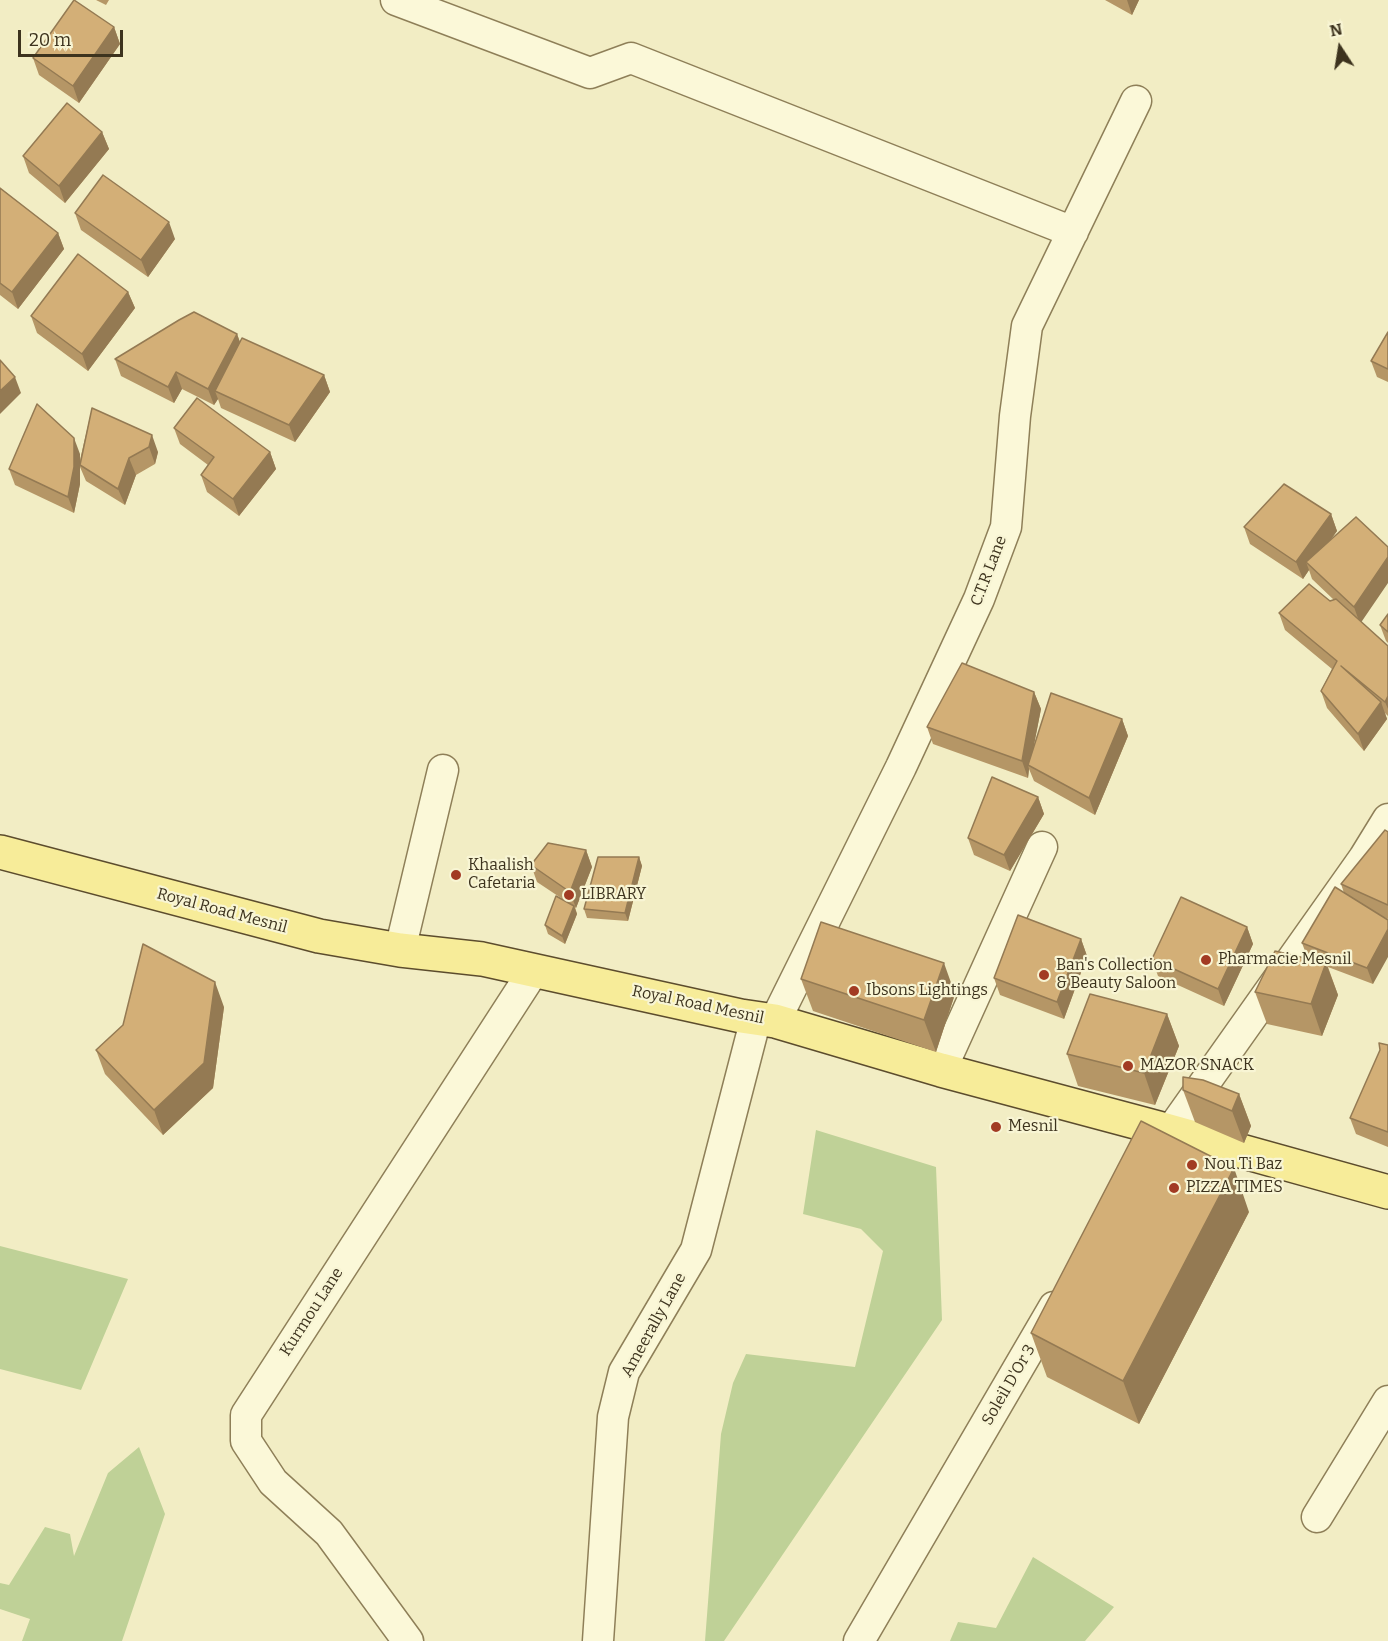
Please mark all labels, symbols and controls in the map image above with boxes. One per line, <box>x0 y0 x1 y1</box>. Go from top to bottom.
scale bar <box>21 18 126 56</box>
north arrow <box>1310 18 1370 78</box>
text: N <box>1328 19 1344 40</box>
text: 20 m <box>29 29 71 51</box>
street label: C.T.R Lane <box>967 533 1011 609</box>
place label: Khaalish Cafetaria <box>468 856 535 894</box>
marker: Khaalish Cafetaria <box>449 868 463 882</box>
street label: Royal Road Mesnil <box>155 884 289 938</box>
place label: LIBRARY <box>581 885 646 905</box>
marker: LIBRARY <box>562 888 576 902</box>
place label: Pharmacie Mesnil <box>1218 950 1352 970</box>
marker: Pharmacie Mesnil <box>1199 953 1213 967</box>
place label: Ban's Collection & Beauty Saloon <box>1056 956 1176 994</box>
marker: Ban's Collection & Beauty Saloon <box>1037 968 1051 982</box>
place label: Ibsons Lightings <box>866 981 988 1001</box>
street label: Royal Road Mesnil <box>630 982 766 1028</box>
marker: Ibsons Lightings <box>847 984 861 998</box>
place label: MAZOR SNACK <box>1140 1056 1254 1076</box>
marker: MAZOR SNACK <box>1121 1059 1135 1073</box>
place label: Mesnil <box>1008 1117 1058 1137</box>
marker: Mesnil <box>989 1120 1003 1134</box>
place label: Nou Ti Baz <box>1204 1155 1282 1175</box>
marker: Nou Ti Baz <box>1185 1158 1199 1172</box>
place label: PIZZA TIMES <box>1186 1178 1283 1198</box>
marker: PIZZA TIMES <box>1167 1181 1181 1195</box>
street label: Kurmou Lane <box>276 1264 348 1360</box>
street label: Ameerally Lane <box>617 1270 691 1380</box>
street label: Soleil D'Or 3 <box>978 1341 1040 1429</box>

